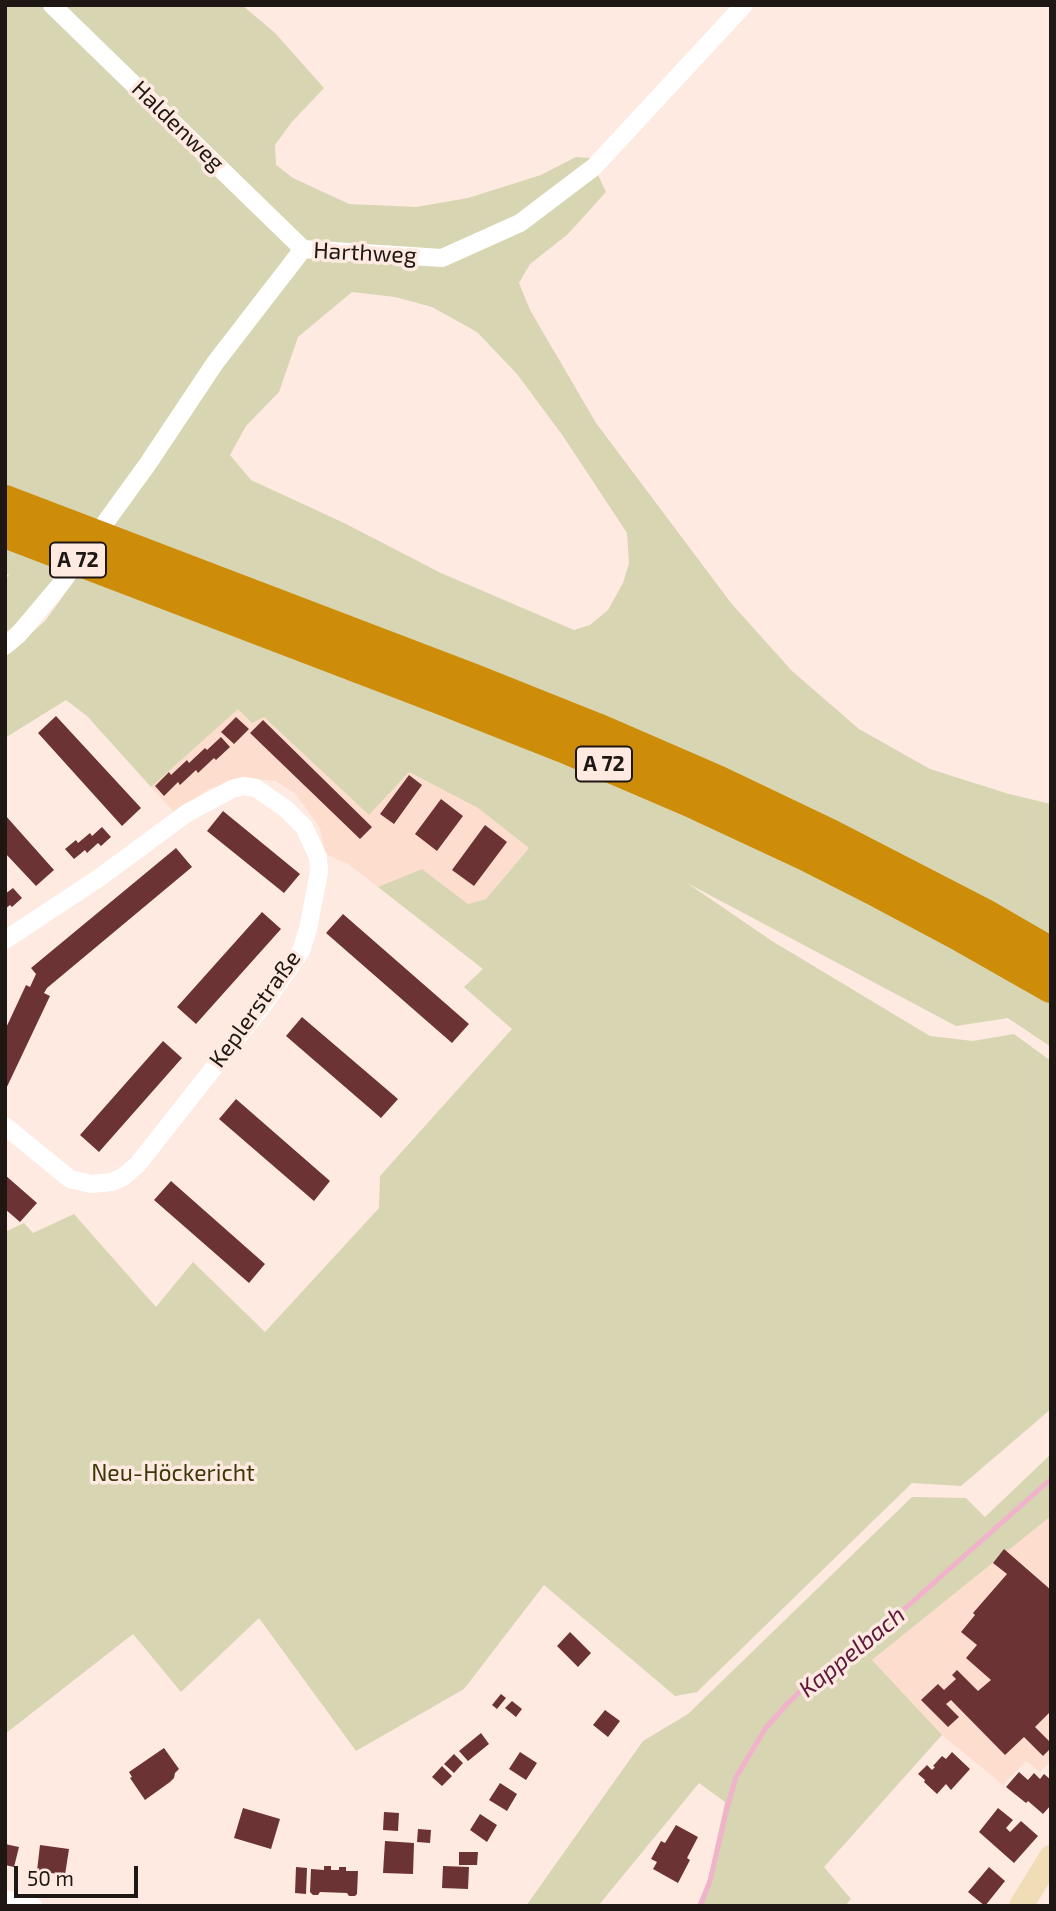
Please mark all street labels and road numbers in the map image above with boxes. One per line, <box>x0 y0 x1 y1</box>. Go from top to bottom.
street label: Haldenweg <box>126 75 230 177</box>
street label: Harthweg <box>313 237 417 269</box>
road number: A 72 <box>50 542 106 578</box>
road number: A 72 <box>576 746 632 782</box>
street label: Keplerstraße <box>203 945 307 1073</box>

